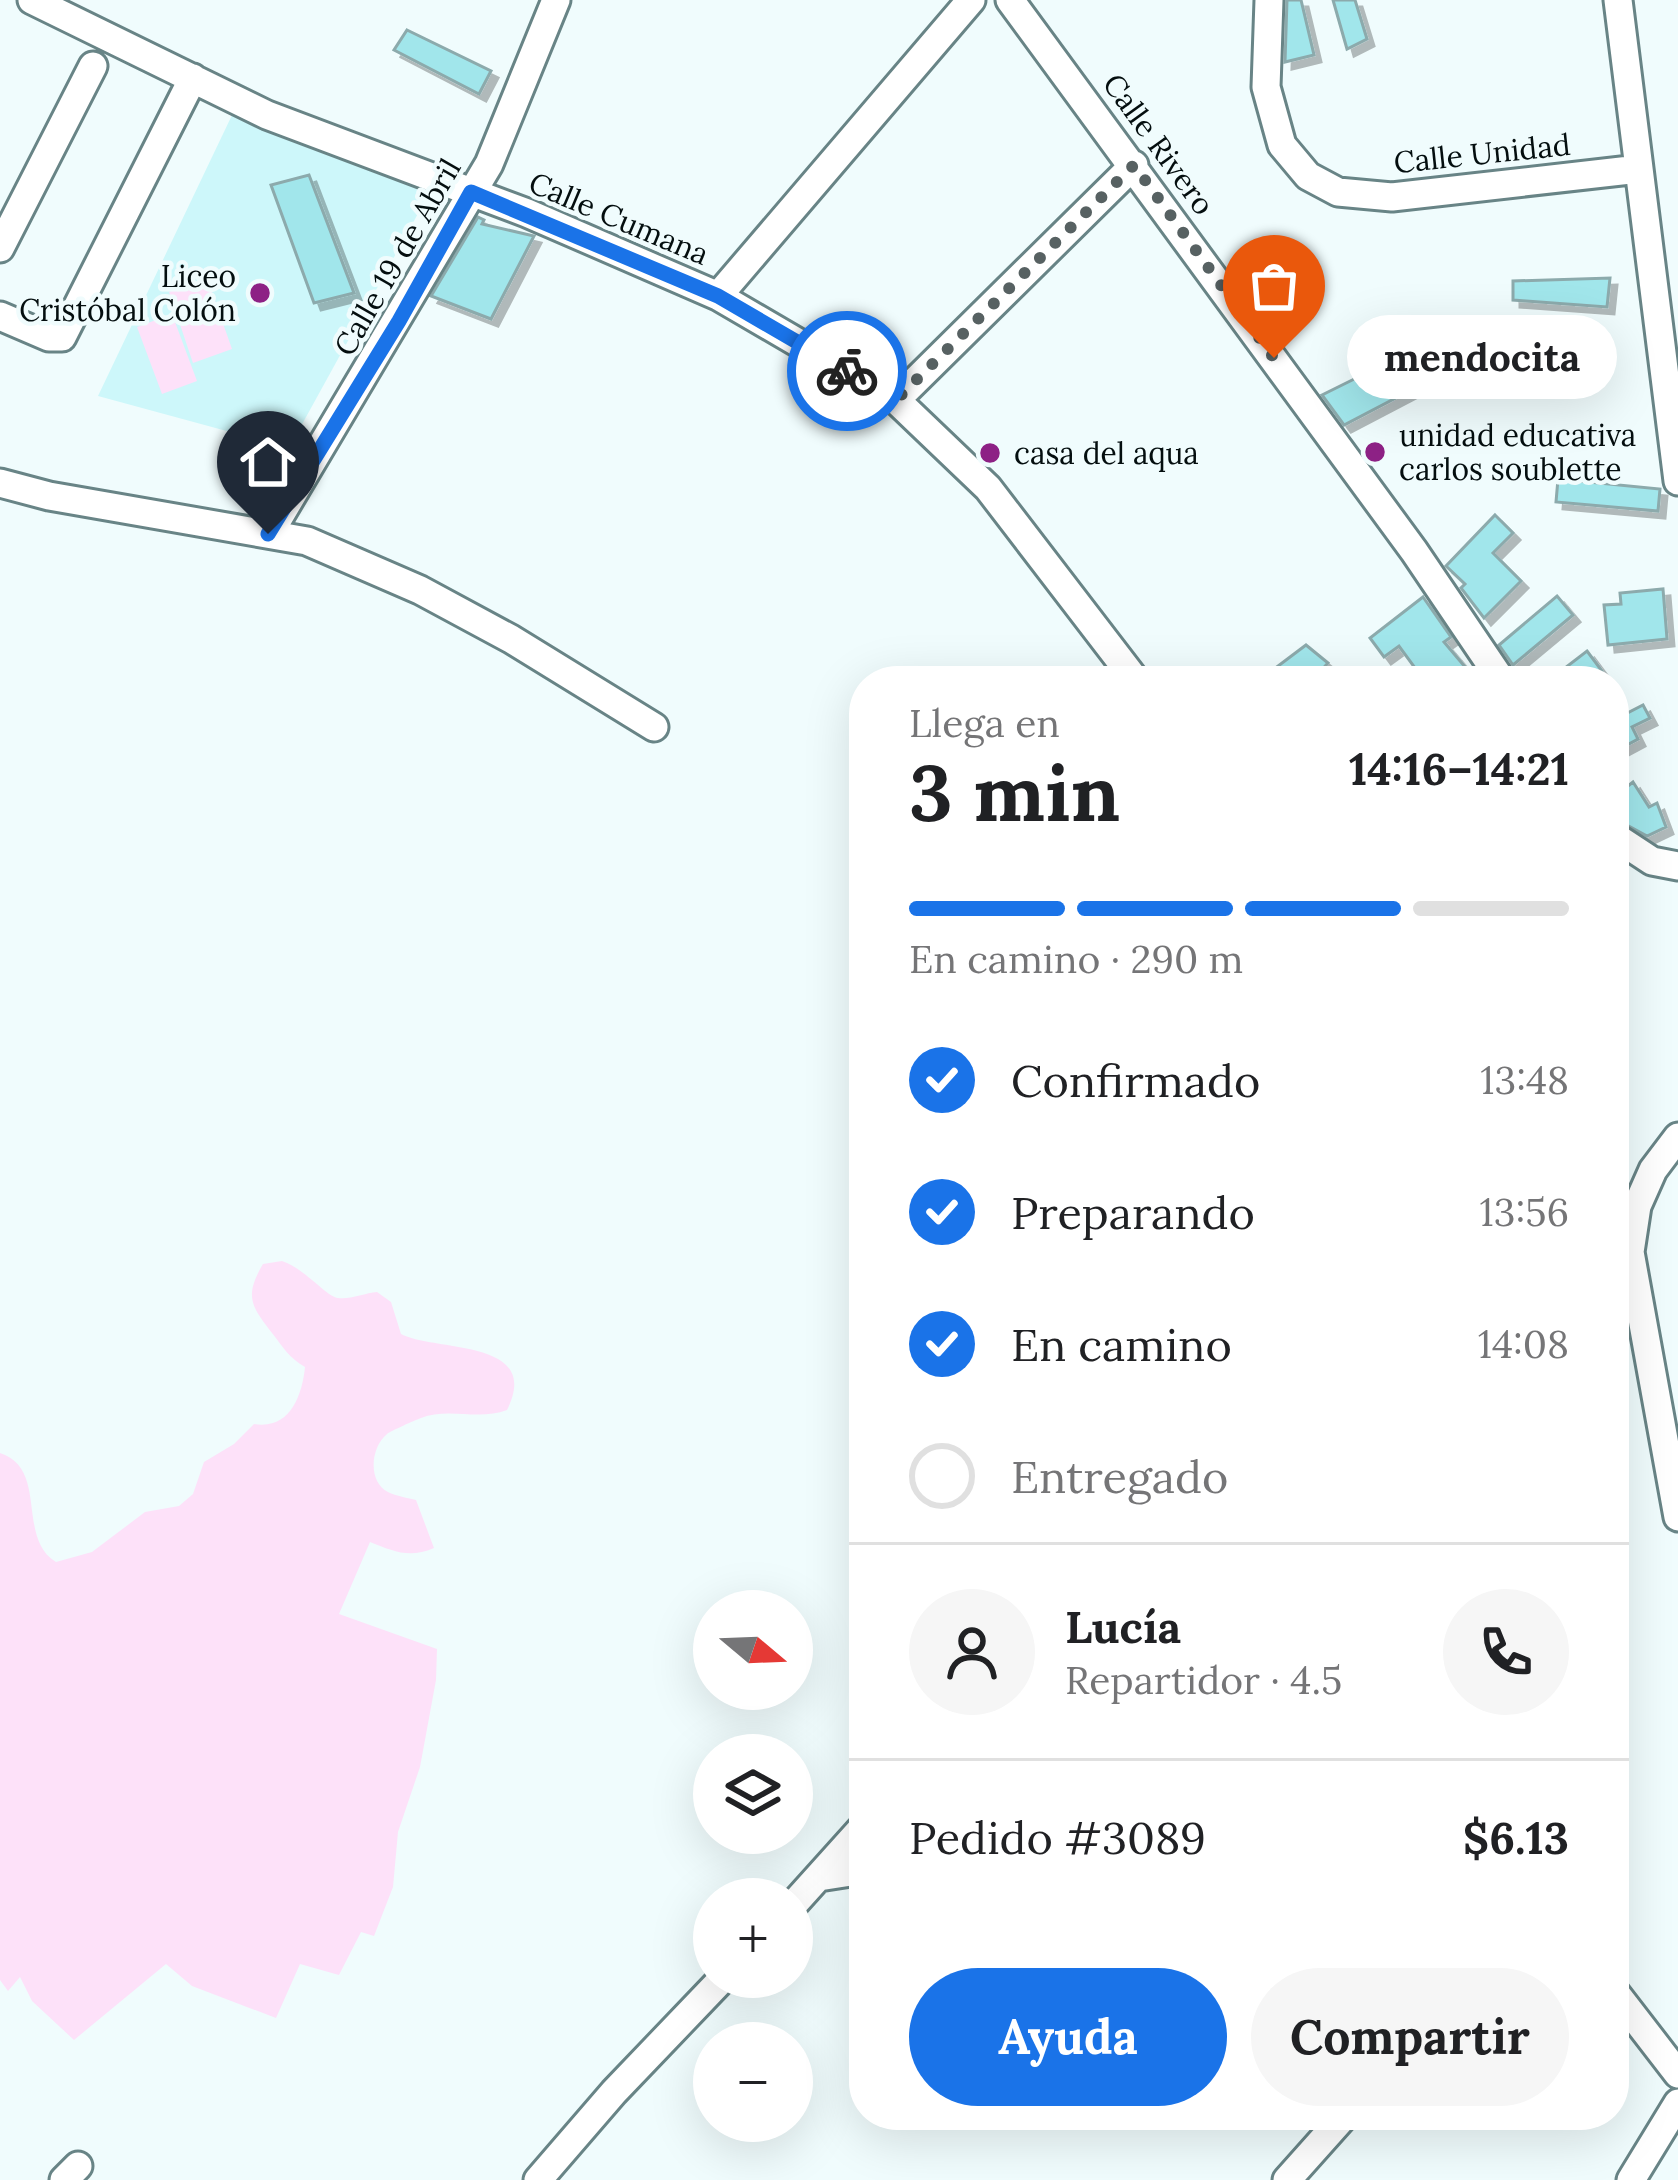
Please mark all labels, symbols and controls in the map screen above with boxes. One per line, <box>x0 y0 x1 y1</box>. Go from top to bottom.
street label: Calle Rivero <box>1095 66 1223 222</box>
street label: Calle Unidad <box>1392 125 1572 181</box>
street label: Calle 19 de Abril <box>325 152 469 362</box>
street label: Calle Cumana <box>523 163 715 273</box>
pin <box>1223 235 1325 358</box>
icon: bag <box>1241 253 1307 319</box>
place label: Liceo Cristóbal Colón <box>19 257 236 329</box>
marker: Liceo Cristóbal Colón <box>247 280 273 306</box>
courier <box>787 311 907 431</box>
callout: mendocita <box>1346 316 1616 400</box>
text: mendocita <box>1384 332 1580 382</box>
icon: bike <box>814 338 880 404</box>
pin <box>217 411 319 534</box>
place label: unidad educativa carlos soublette <box>1399 416 1636 488</box>
icon: home <box>235 429 301 495</box>
place label: casa del aqua <box>1014 434 1199 472</box>
marker: unidad educativa carlos soublette <box>1362 439 1388 465</box>
marker: casa del aqua <box>977 440 1003 466</box>
text: Llega en <box>909 698 1060 748</box>
text: 14:16–14:21 <box>1349 740 1569 797</box>
text: 3 min <box>909 743 1120 842</box>
text: En camino · 290 m <box>909 934 1243 984</box>
icon: check <box>909 1047 975 1113</box>
text: Confirmado <box>1011 1052 1260 1109</box>
text: 13:48 <box>1480 1055 1569 1105</box>
icon: check <box>909 1179 975 1245</box>
text: Preparando <box>1011 1184 1255 1241</box>
text: 13:56 <box>1480 1187 1569 1237</box>
icon: check <box>909 1311 975 1377</box>
text: En camino <box>1011 1316 1232 1373</box>
text: 14:08 <box>1478 1319 1569 1369</box>
text: Entregado <box>1011 1448 1228 1505</box>
button: person <box>909 1589 1035 1715</box>
button: phone <box>1443 1589 1569 1715</box>
north arrow <box>693 1590 813 1710</box>
map controls <box>693 1590 813 2142</box>
text: Lucía <box>1065 1598 1181 1655</box>
text: Repartidor · 4.5 <box>1065 1655 1342 1705</box>
button: layers <box>693 1734 813 1854</box>
text: Pedido #3089 <box>909 1809 1206 1866</box>
text: $6.13 <box>1463 1809 1569 1866</box>
button: + <box>693 1878 813 1998</box>
button: Ayuda <box>909 1968 1227 2106</box>
button: Compartir <box>1251 1968 1569 2106</box>
button: − <box>693 2022 813 2142</box>

